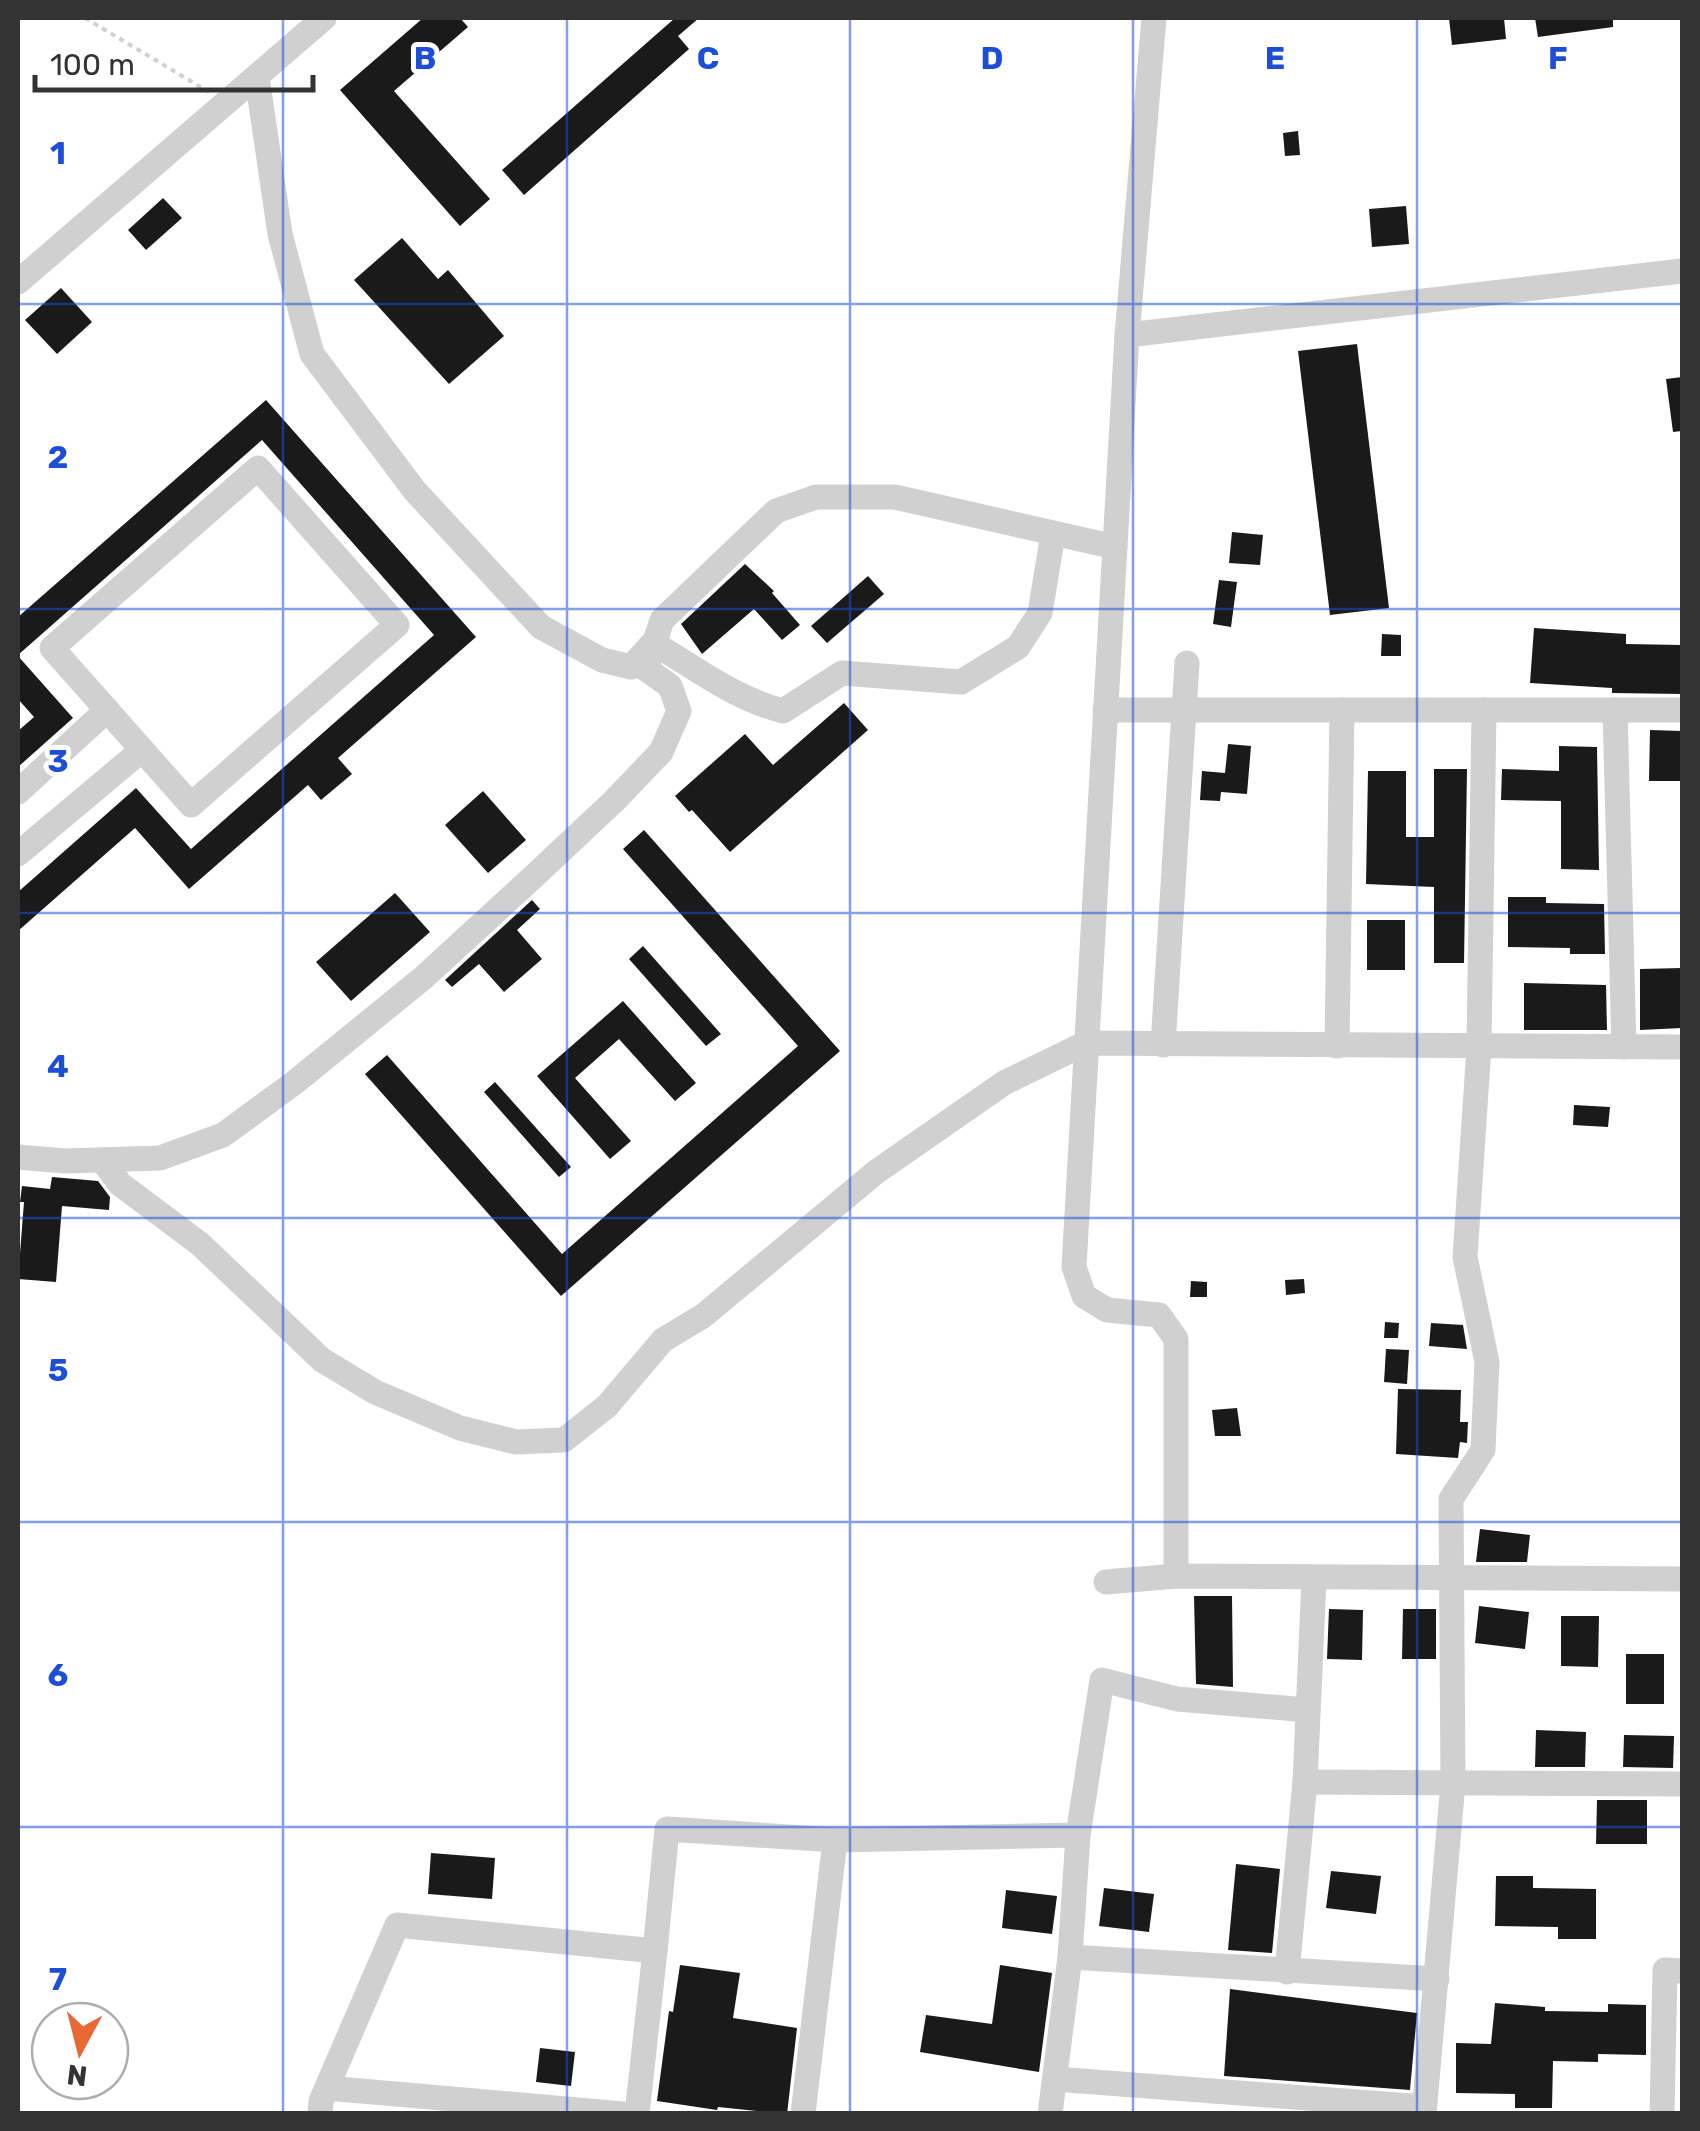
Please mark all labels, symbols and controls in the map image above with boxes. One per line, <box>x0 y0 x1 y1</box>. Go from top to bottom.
scale bar <box>35 30 312 92</box>
text: B <box>414 39 436 77</box>
text: C <box>697 39 719 77</box>
text: D <box>981 39 1003 77</box>
text: E <box>1265 39 1285 77</box>
text: F <box>1548 39 1568 77</box>
text: 100 m <box>50 47 135 83</box>
text: 1 <box>50 134 66 172</box>
text: 2 <box>48 438 68 476</box>
text: 3 <box>47 742 69 780</box>
text: 4 <box>47 1047 69 1085</box>
text: 5 <box>48 1351 68 1389</box>
text: 6 <box>48 1656 68 1694</box>
text: 7 <box>49 1960 67 1998</box>
north arrow <box>30 2001 130 2101</box>
text: N <box>65 2058 89 2093</box>

